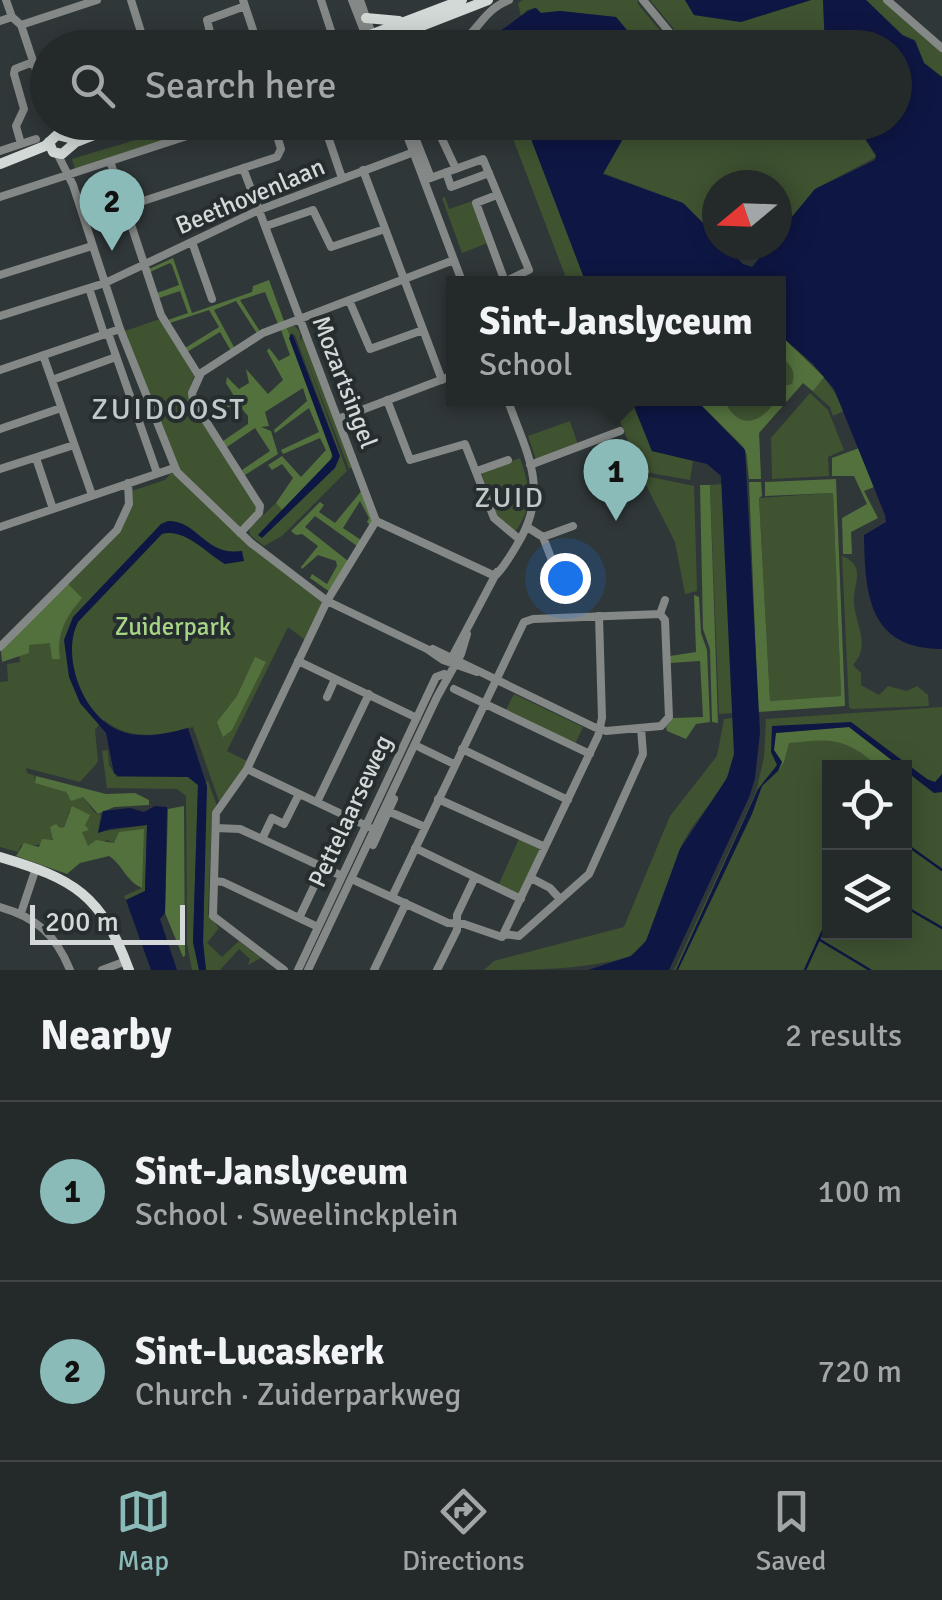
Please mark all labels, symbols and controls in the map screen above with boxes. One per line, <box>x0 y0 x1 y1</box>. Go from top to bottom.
search box <box>30 30 912 140</box>
icon: search <box>65 58 120 113</box>
text: Search here <box>145 62 337 109</box>
street label: Beethovenlaan <box>171 151 329 241</box>
pin: 2 <box>80 168 144 251</box>
north arrow <box>702 170 792 260</box>
popup <box>446 276 786 406</box>
text: Sint-Janslyceum <box>479 298 753 345</box>
street label: Mozartsingel <box>306 311 384 453</box>
text: School <box>479 345 572 384</box>
district label: ZUIDOOST <box>91 391 247 428</box>
pin: 1 <box>584 438 648 521</box>
district label: ZUID <box>475 481 545 515</box>
your location <box>540 553 591 604</box>
park label: Zuiderpark <box>115 611 232 642</box>
street label: Pettelaarseweg <box>301 730 399 892</box>
map controls <box>822 760 912 940</box>
button: locate <box>822 760 912 850</box>
button: layers <box>822 850 912 940</box>
scale bar <box>30 900 185 944</box>
text: 200 m <box>45 905 119 939</box>
text: Nearby <box>40 1010 172 1061</box>
text: 2 results <box>785 1016 902 1055</box>
text: Sint-Janslyceum <box>135 1148 408 1195</box>
text: 1 <box>64 1172 81 1211</box>
text: 100 m <box>818 1172 902 1211</box>
text: School · Sweelinckplein <box>135 1195 458 1234</box>
text: Sint-Lucaskerk <box>135 1328 384 1375</box>
text: 2 <box>64 1352 81 1391</box>
text: 720 m <box>818 1352 902 1391</box>
text: Church · Zuiderparkweg <box>135 1375 461 1414</box>
tab: Map <box>116 1484 171 1578</box>
tab: Directions <box>402 1484 524 1578</box>
tab: Saved <box>756 1484 826 1578</box>

